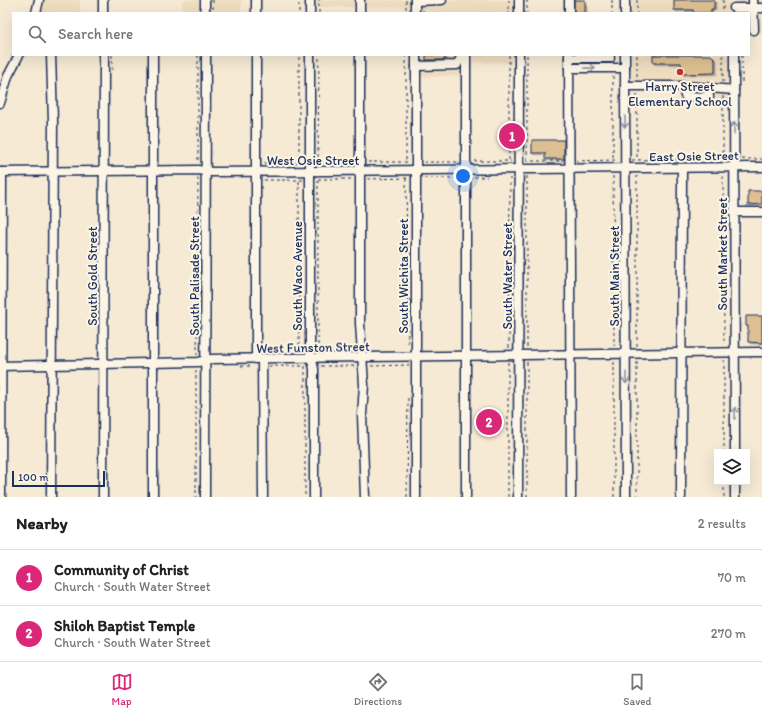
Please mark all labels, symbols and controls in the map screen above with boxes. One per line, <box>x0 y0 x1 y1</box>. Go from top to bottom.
search box <box>12 12 750 56</box>
icon: search <box>26 23 48 45</box>
text: Search here <box>58 25 133 43</box>
one-way arrow <box>583 64 596 72</box>
marker: Harry Street Elementary School <box>675 67 685 77</box>
place label: Harry Street Elementary School <box>628 79 732 109</box>
one-way arrow <box>621 115 629 128</box>
pin: 1 <box>499 121 525 151</box>
one-way arrow <box>730 122 738 135</box>
street label: East Osie Street <box>649 148 739 164</box>
street label: West Osie Street <box>267 153 359 168</box>
your location <box>453 166 473 186</box>
street label: South Market Street <box>715 197 730 311</box>
street label: South Palisade Street <box>187 216 202 336</box>
street label: South Wichita Street <box>396 218 411 334</box>
street label: South Waco Avenue <box>290 221 305 331</box>
street label: South Water Street <box>500 222 515 330</box>
street label: South Main Street <box>607 225 622 326</box>
street label: South Gold Street <box>85 226 100 326</box>
street label: West Funston Street <box>256 339 370 355</box>
one-way arrow <box>622 371 630 384</box>
pin: 2 <box>476 407 502 437</box>
one-way arrow <box>731 407 739 420</box>
map controls <box>714 449 750 485</box>
button: layers <box>714 449 750 485</box>
scale bar <box>12 469 105 488</box>
text: 100 m <box>18 471 48 484</box>
text: Nearby <box>16 513 68 533</box>
text: 2 results <box>698 516 746 531</box>
text: Community of Christ <box>54 561 189 579</box>
text: 1 <box>26 570 32 585</box>
text: 70 m <box>718 570 746 585</box>
text: Church · South Water Street <box>54 579 211 594</box>
text: Shiloh Baptist Temple <box>54 617 195 635</box>
text: 2 <box>26 626 32 641</box>
text: 270 m <box>711 626 746 641</box>
text: Church · South Water Street <box>54 635 211 650</box>
tab: Map <box>111 671 133 708</box>
tab: Directions <box>354 671 402 708</box>
tab: Saved <box>623 671 651 708</box>

